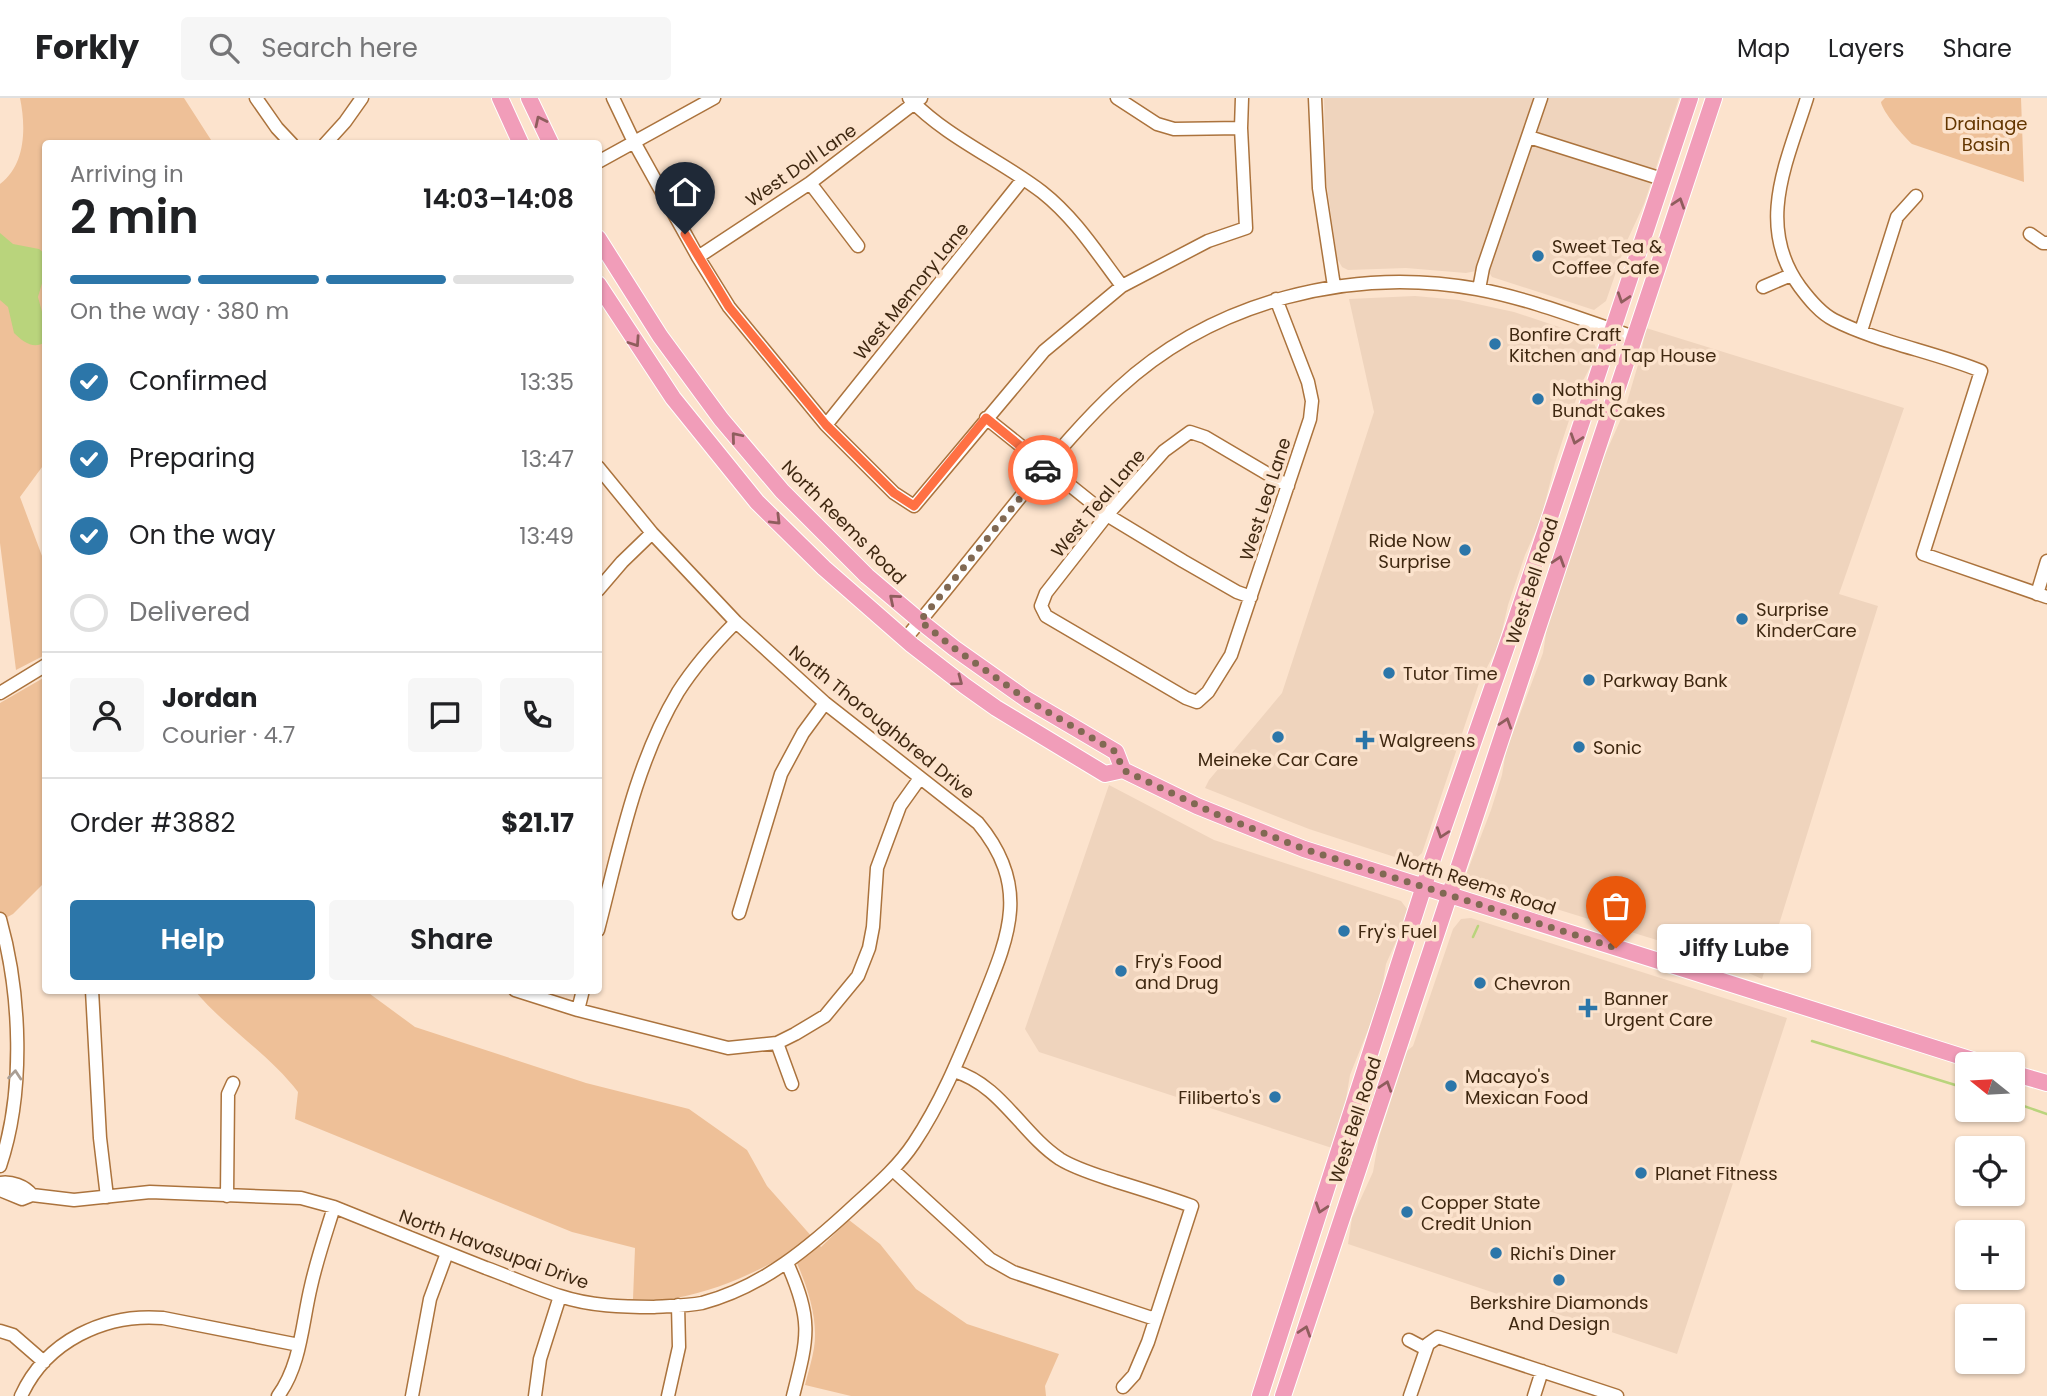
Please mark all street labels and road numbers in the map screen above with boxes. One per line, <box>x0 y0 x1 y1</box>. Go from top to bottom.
street label: West Doll Lane <box>741 117 861 213</box>
street label: West Memory Lane <box>848 217 974 365</box>
street label: West Lea Lane <box>1233 434 1297 564</box>
street label: West Teal Lane <box>1045 443 1151 563</box>
street label: North Reems Road <box>776 454 912 590</box>
street label: West Bell Road <box>1500 514 1564 648</box>
street label: North Thoroughbred Drive <box>784 639 980 805</box>
street label: North Reems Road <box>1393 845 1559 921</box>
street label: West Bell Road <box>1323 1053 1387 1187</box>
street label: North Havasupai Drive <box>396 1203 592 1295</box>

